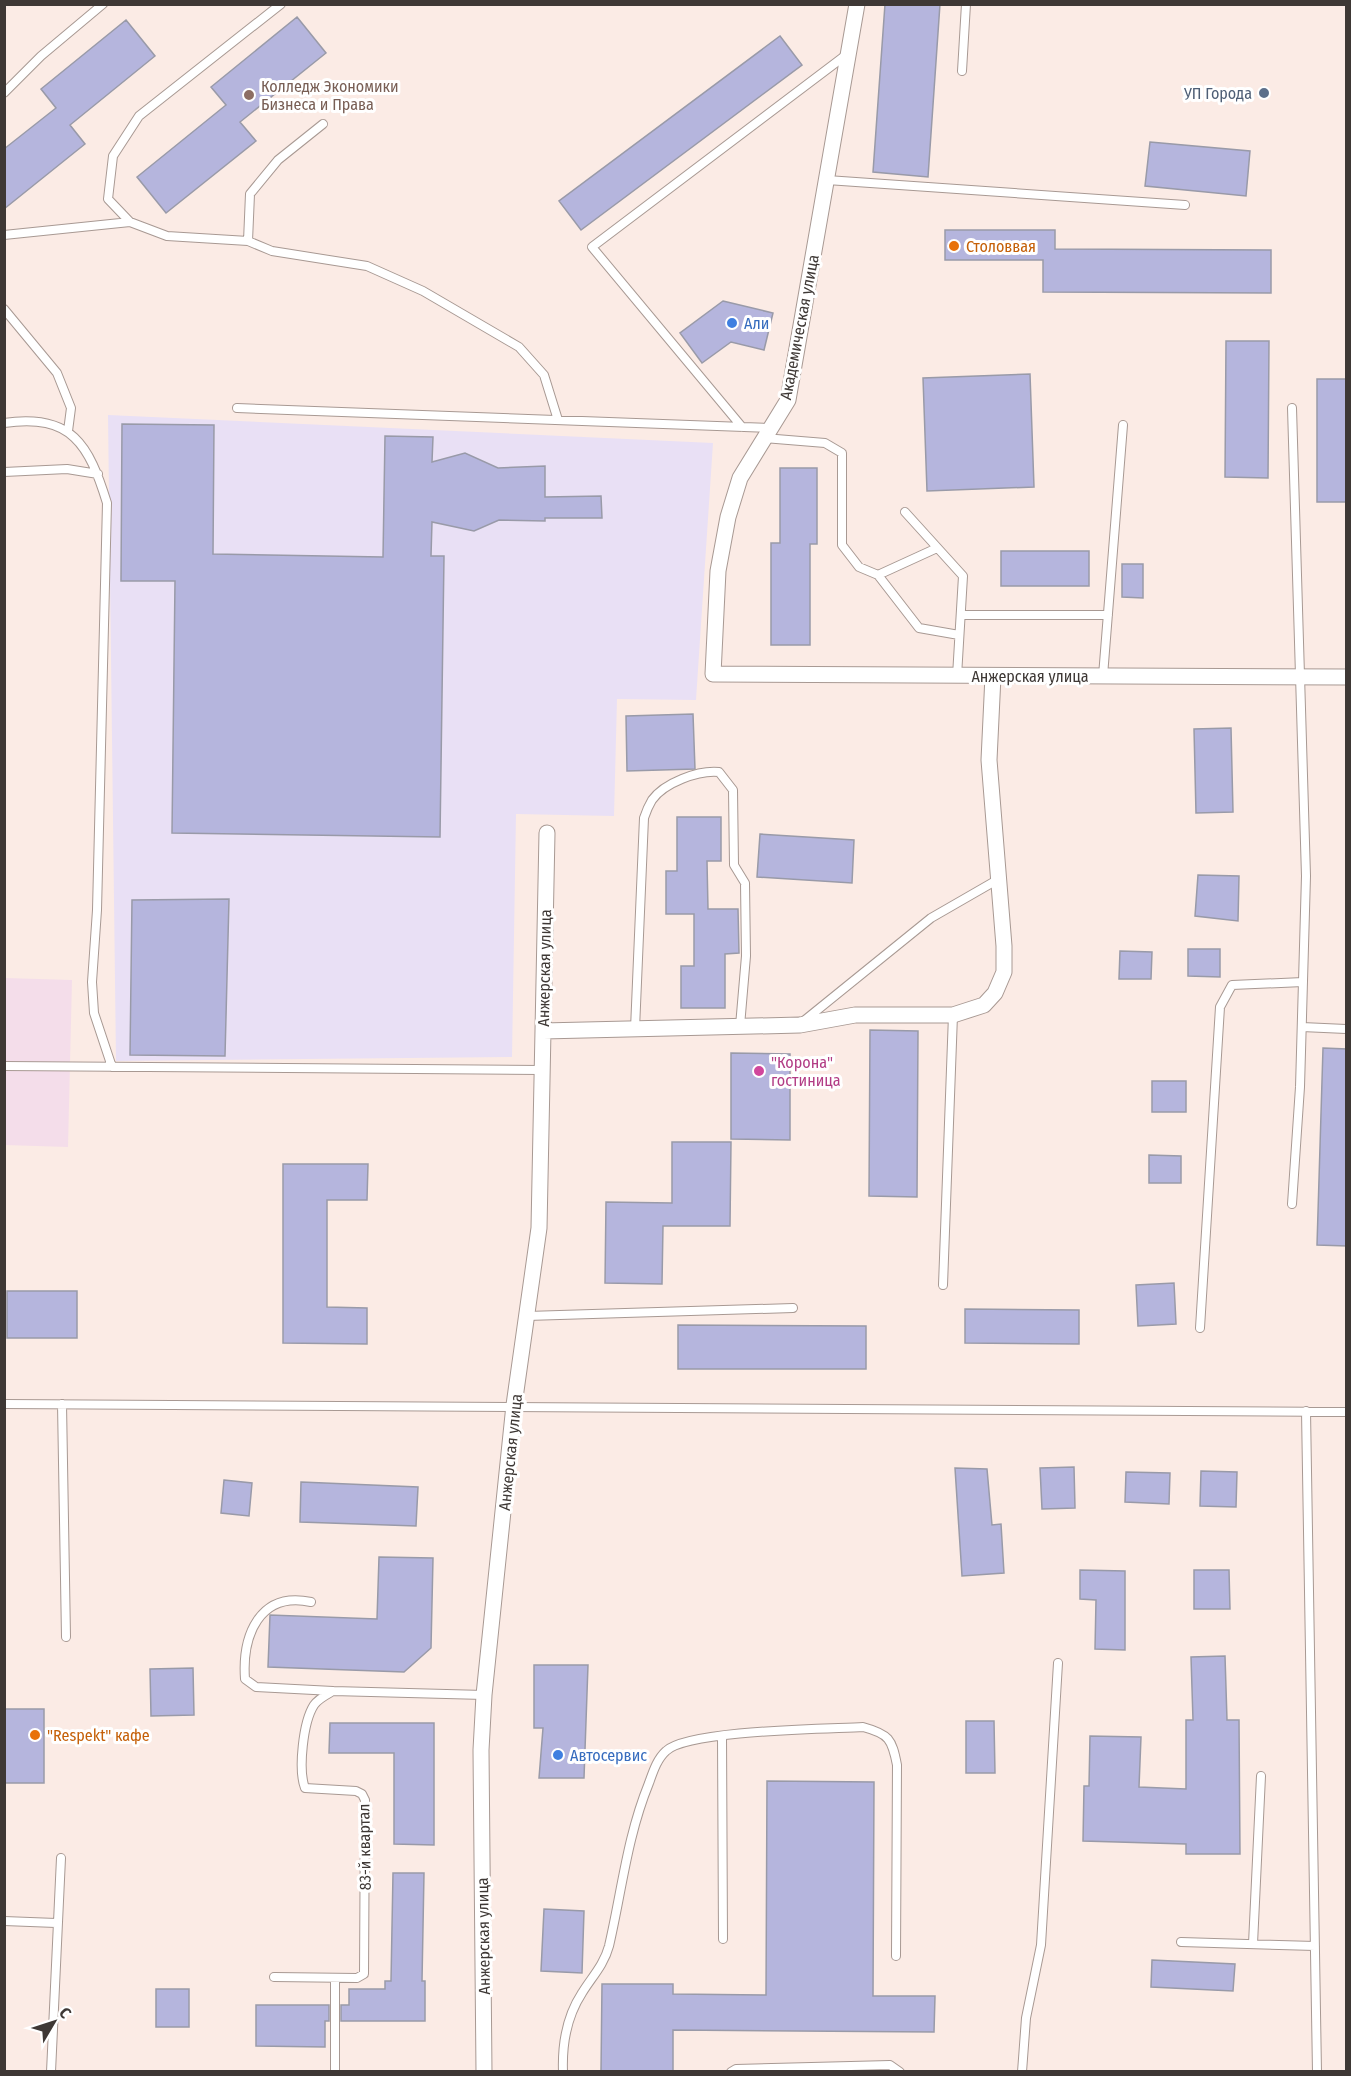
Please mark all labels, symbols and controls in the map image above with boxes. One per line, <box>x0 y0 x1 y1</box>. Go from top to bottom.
place label: Колледж Экономики Бизнеса и Права <box>261 77 399 114</box>
place label: УП Города <box>1183 84 1252 103</box>
marker: УП Города <box>1257 86 1271 100</box>
marker: Колледж Экономики Бизнеса и Права <box>242 88 256 102</box>
place label: Столоввая <box>966 237 1036 256</box>
marker: Столоввая <box>947 239 961 253</box>
street label: Академическая улица <box>776 253 823 401</box>
place label: Али <box>744 314 769 333</box>
marker: Али <box>725 316 739 330</box>
street label: Анжерская улица <box>971 667 1089 686</box>
street label: Анжерская улица <box>534 909 555 1027</box>
place label: "Корона" гостиница <box>771 1053 841 1090</box>
marker: "Корона" гостиница <box>752 1064 766 1078</box>
street label: Анжерская улица <box>495 1393 526 1511</box>
place label: "Respekt" кафе <box>47 1726 150 1745</box>
marker: "Respekt" кафе <box>28 1728 42 1742</box>
place label: Автосервис <box>570 1746 647 1765</box>
marker: Автосервис <box>551 1748 565 1762</box>
street label: 83-й квартал <box>354 1803 375 1891</box>
street label: Анжерская улица <box>473 1877 494 1995</box>
north arrow <box>24 1992 84 2052</box>
text: С <box>55 2004 76 2023</box>

